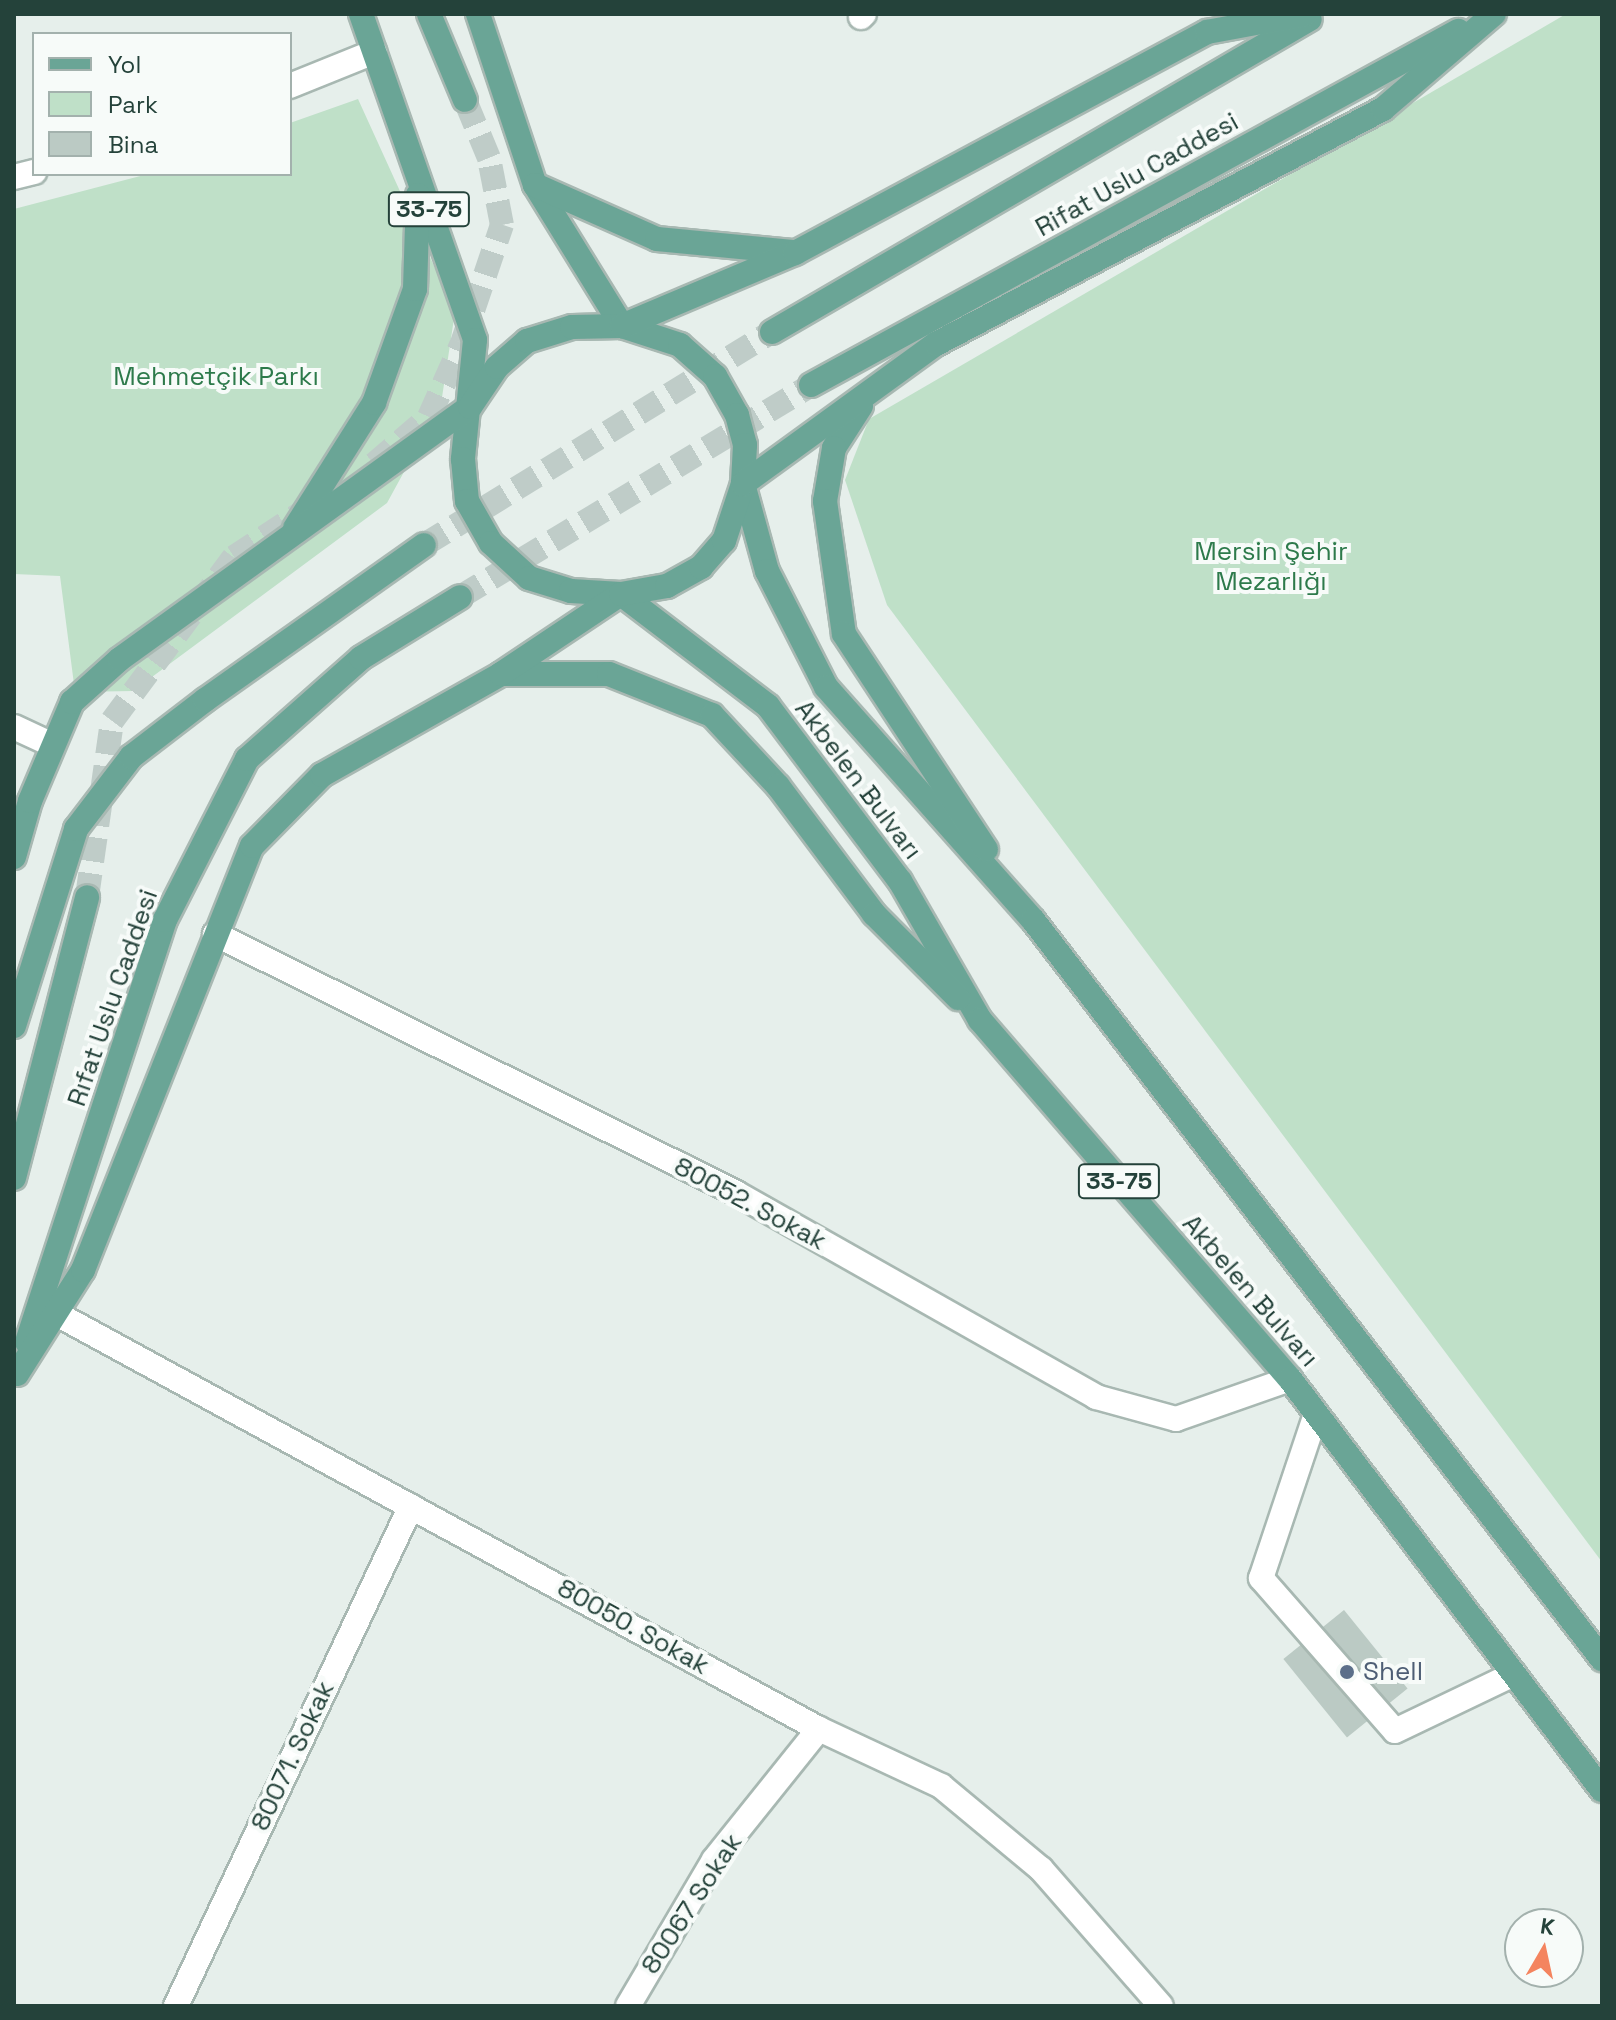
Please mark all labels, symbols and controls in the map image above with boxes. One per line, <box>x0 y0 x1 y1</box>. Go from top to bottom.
legend <box>32 32 292 176</box>
text: Yol <box>108 49 141 80</box>
text: Park <box>108 89 158 120</box>
street label: Rifat Uslu Caddesi <box>1030 106 1244 244</box>
text: Bina <box>108 129 158 160</box>
road number: 33-75 <box>387 189 471 229</box>
park label: Mehmetçik Parkı <box>113 361 319 393</box>
park label: Mersin Şehir Mezarlığı <box>1194 536 1348 598</box>
street label: Akbelen Bulvarı <box>788 694 928 866</box>
street label: Rıfat Uslu Caddesi <box>61 886 165 1110</box>
street label: 80052. Sokak <box>668 1151 832 1257</box>
road number: 33-75 <box>1077 1161 1161 1201</box>
street label: Akbelen Bulvarı <box>1176 1209 1324 1373</box>
street label: 80050. Sokak <box>551 1572 715 1682</box>
place label: Shell <box>1363 1656 1423 1688</box>
marker: Shell <box>1338 1663 1356 1681</box>
street label: 80071. Sokak <box>245 1676 341 1836</box>
street label: 80067 Sokak <box>635 1828 749 1980</box>
north arrow <box>1504 1908 1584 1988</box>
text: K <box>1538 1911 1556 1941</box>

